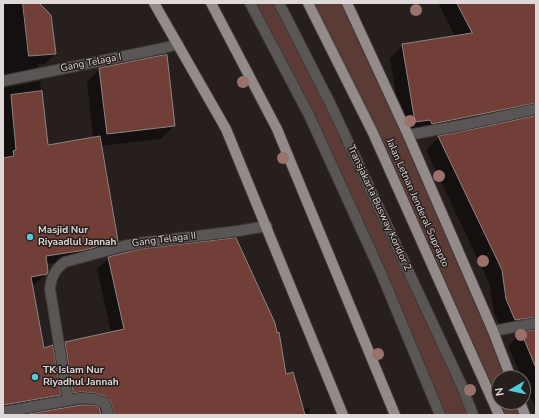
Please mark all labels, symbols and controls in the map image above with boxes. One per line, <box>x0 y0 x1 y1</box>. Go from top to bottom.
street label: Gang Telaga I <box>60 51 122 75</box>
street label: Jalan Letnan Jenderal Suprapto <box>383 137 451 269</box>
street label: Transjakarta Busway Koridor 2 <box>345 143 413 273</box>
place label: Masjid Nur Riyaadlul Jannah <box>38 225 116 248</box>
street label: Gang Telaga II <box>131 230 197 250</box>
marker: Masjid Nur Riyaadlul Jannah <box>25 232 35 242</box>
place label: TK Islam Nur Riyadhul Jannah <box>43 365 119 388</box>
north arrow <box>491 370 531 410</box>
marker: TK Islam Nur Riyadhul Jannah <box>30 372 40 382</box>
text: N <box>492 387 508 397</box>

